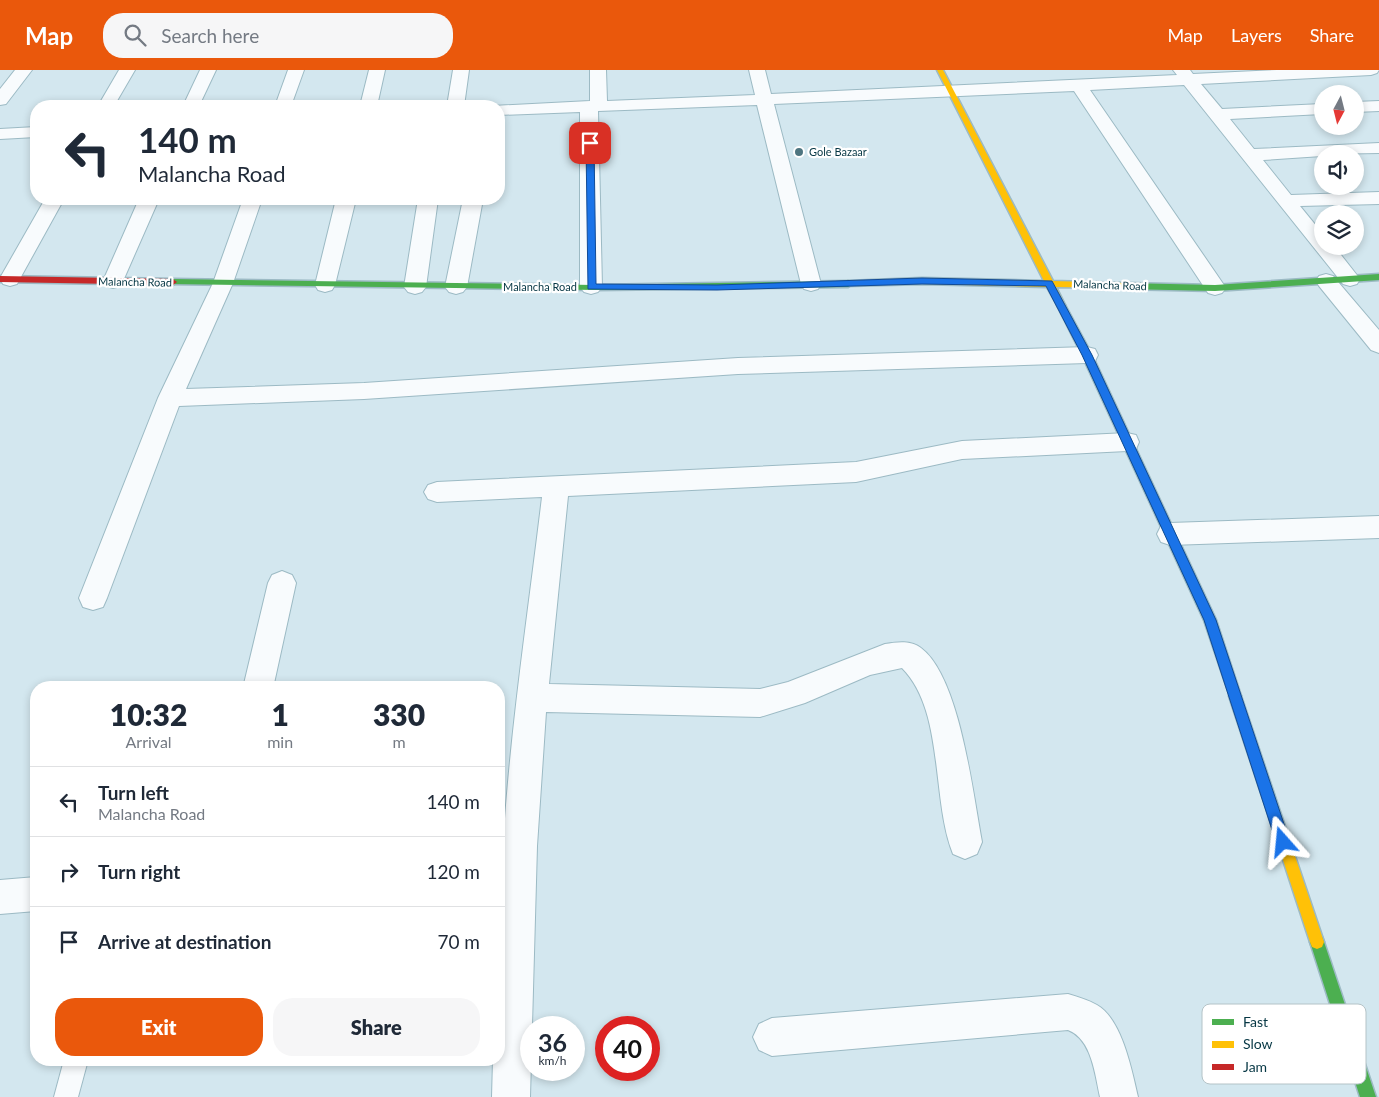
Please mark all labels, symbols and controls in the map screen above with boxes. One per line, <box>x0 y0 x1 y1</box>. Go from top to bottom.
search box <box>103 13 453 58</box>
text: Map <box>25 21 73 50</box>
icon: search <box>121 21 149 49</box>
text: Search here <box>161 24 259 47</box>
text: Map <box>1167 24 1203 46</box>
text: Layers <box>1231 24 1282 46</box>
text: Share <box>1310 24 1354 46</box>
north arrow <box>1314 85 1364 135</box>
map controls <box>1314 85 1364 255</box>
text: 140 m <box>138 118 237 160</box>
icon: left <box>55 120 120 185</box>
pin <box>569 122 611 164</box>
icon: arrive <box>576 129 604 157</box>
place label: Gole Bazaar <box>809 145 867 158</box>
button: sound <box>1314 145 1364 195</box>
marker: Gole Bazaar <box>793 146 805 158</box>
text: Malancha Road <box>138 160 286 187</box>
button: layers <box>1314 205 1364 255</box>
street label: Malancha Road <box>98 274 172 289</box>
street label: Malancha Road <box>1073 277 1147 292</box>
street label: Malancha Road <box>503 280 577 293</box>
text: 10:32 <box>110 696 187 732</box>
text: 1 <box>271 696 289 732</box>
text: 330 <box>373 696 425 732</box>
text: Arrival <box>126 732 172 751</box>
text: min <box>267 732 293 751</box>
text: m <box>392 732 406 751</box>
text: Turn left <box>98 781 169 804</box>
icon: left <box>55 788 83 816</box>
text: 140 m <box>426 790 480 813</box>
text: Malancha Road <box>98 804 205 823</box>
position arrow <box>1256 815 1308 867</box>
icon: right <box>55 858 83 886</box>
text: Turn right <box>98 860 180 883</box>
text: 120 m <box>426 860 480 883</box>
icon: arrive <box>55 928 83 956</box>
text: Arrive at destination <box>98 930 271 953</box>
text: 70 m <box>437 930 480 953</box>
button: Exit <box>55 998 263 1056</box>
button: Share <box>273 998 480 1056</box>
legend <box>1202 1004 1366 1084</box>
text: Fast <box>1243 1013 1268 1030</box>
speed limit sign: 40 <box>595 1016 660 1081</box>
text: 36 <box>538 1027 567 1057</box>
text: Slow <box>1243 1035 1273 1052</box>
text: km/h <box>538 1053 567 1068</box>
text: Jam <box>1243 1058 1267 1075</box>

